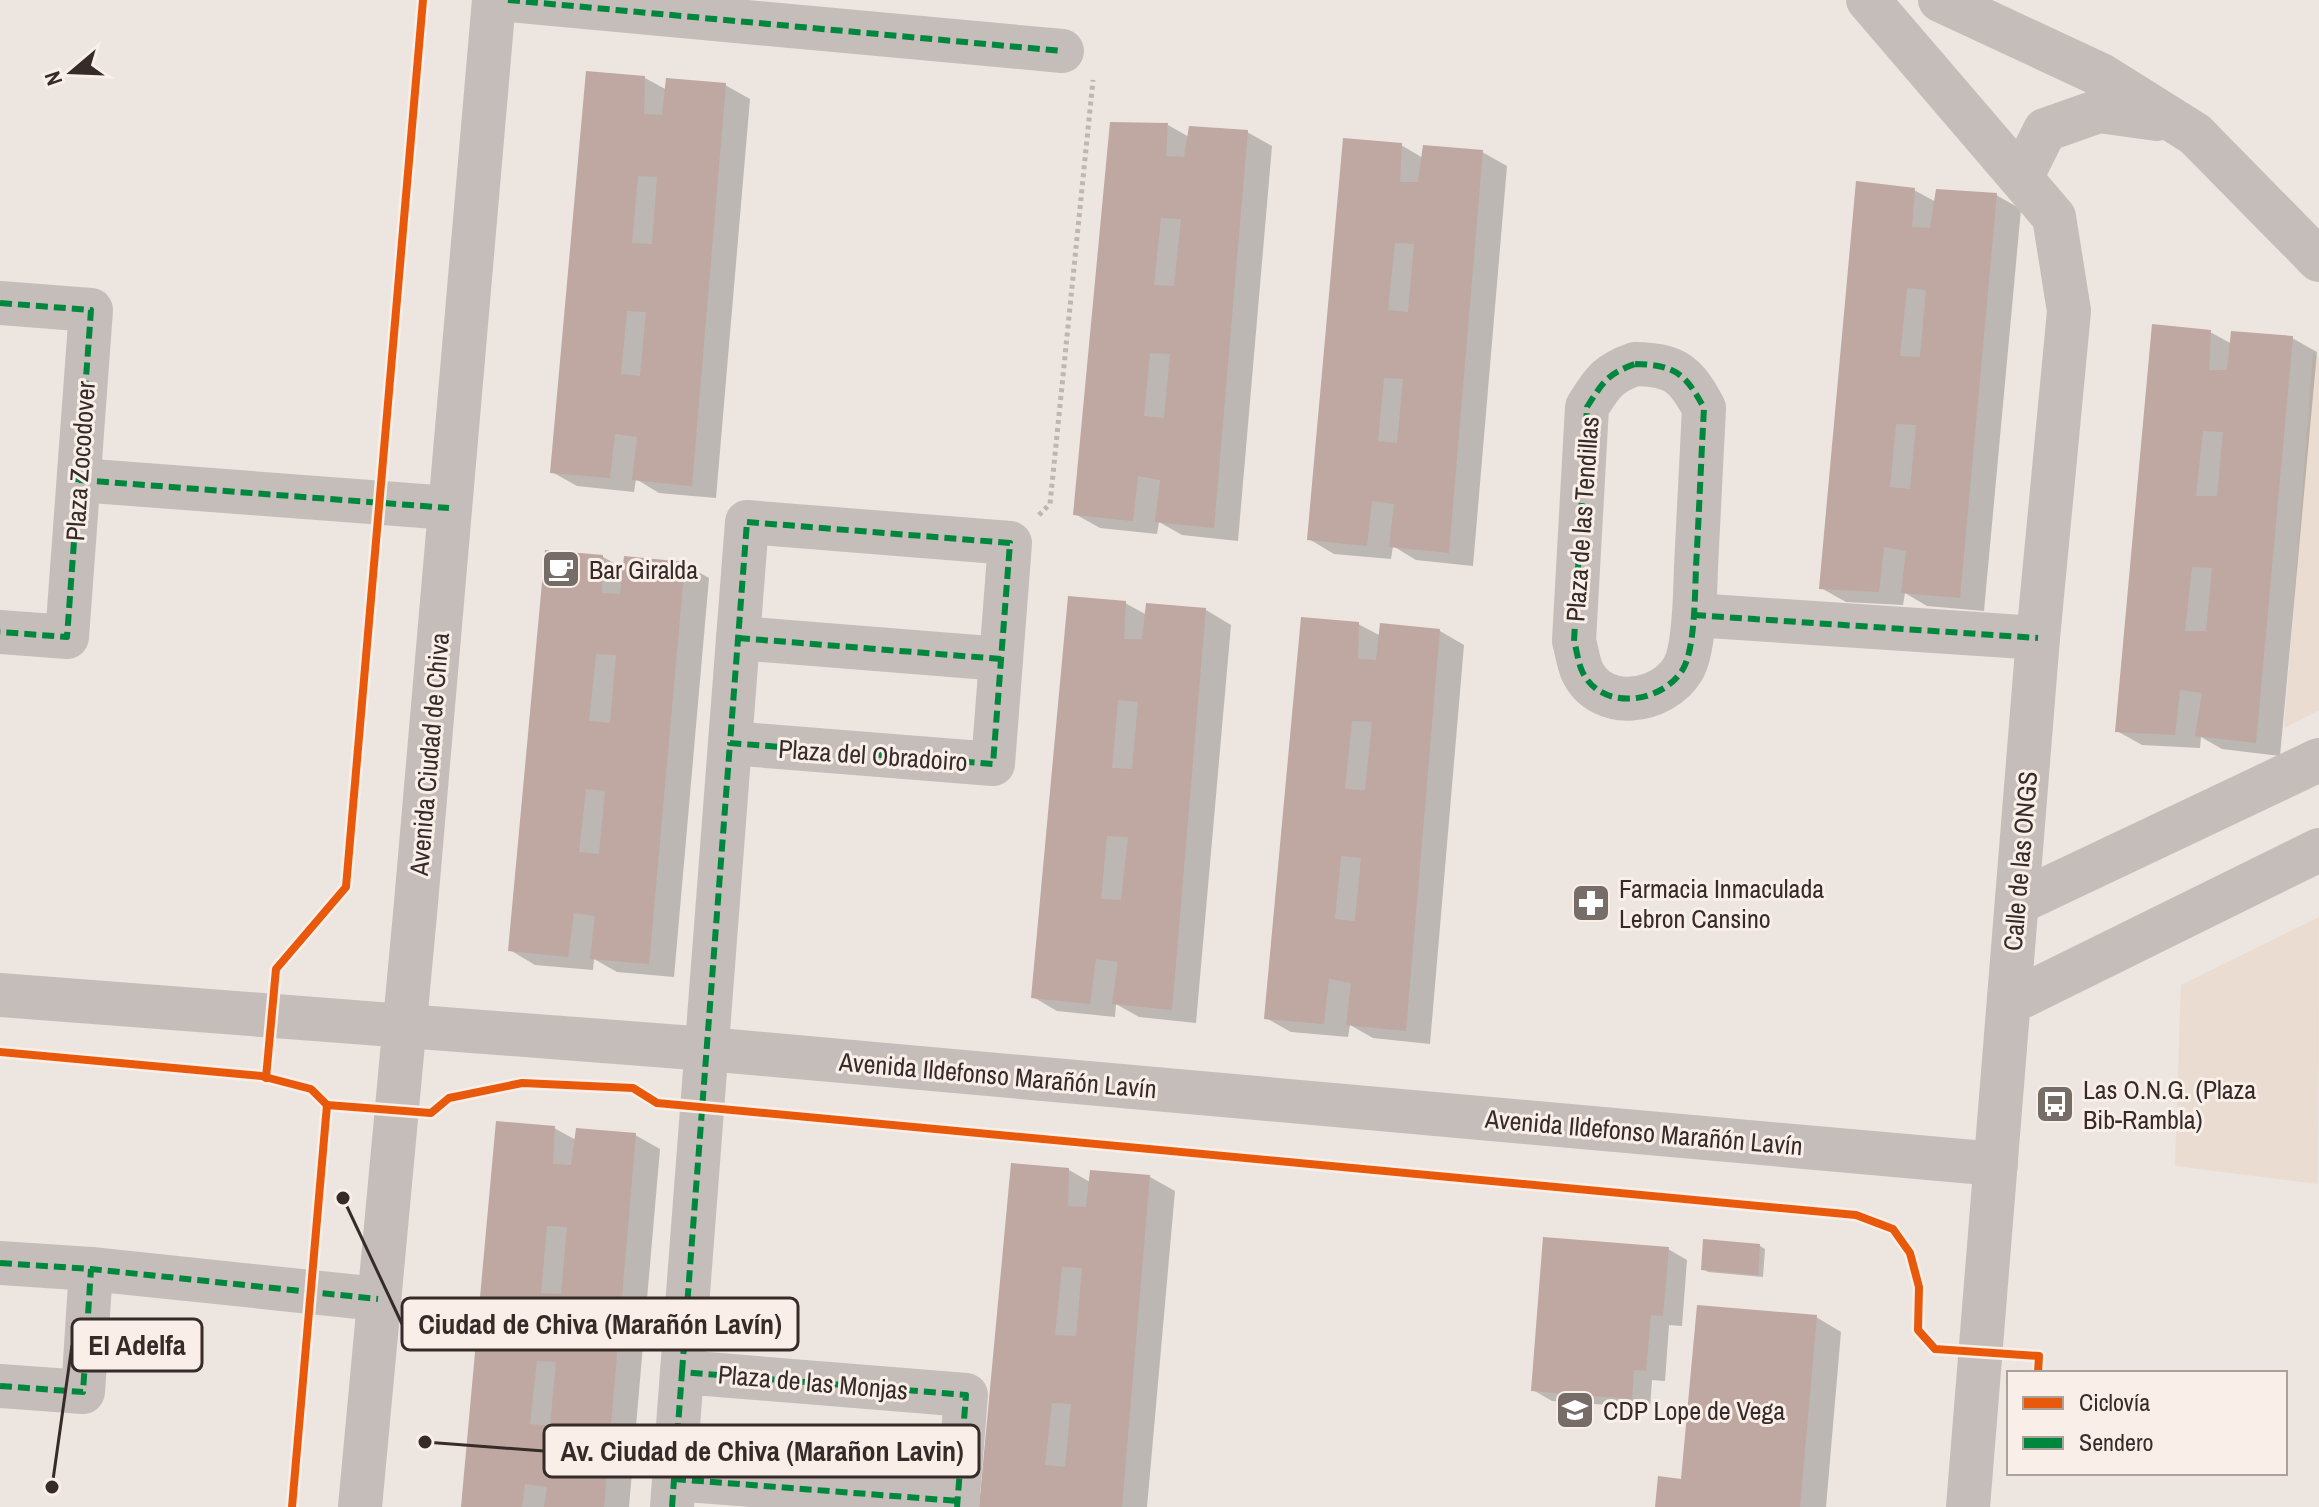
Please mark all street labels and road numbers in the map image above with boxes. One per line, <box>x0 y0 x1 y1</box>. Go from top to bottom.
street label: Plaza Zocodover <box>57 380 103 542</box>
street label: Plaza de las Tendillas <box>1557 415 1607 623</box>
street label: Avenida Ciudad de Chiva <box>401 631 457 878</box>
street label: Plaza del Obradoiro <box>777 731 969 779</box>
street label: Calle de las ONGS <box>1995 770 2045 952</box>
street label: Avenida Ildefonso Marañón Lavín <box>837 1044 1158 1106</box>
street label: Avenida Ildefonso Marañón Lavín <box>1483 1101 1804 1163</box>
street label: Plaza de las Monjas <box>716 1356 910 1408</box>

